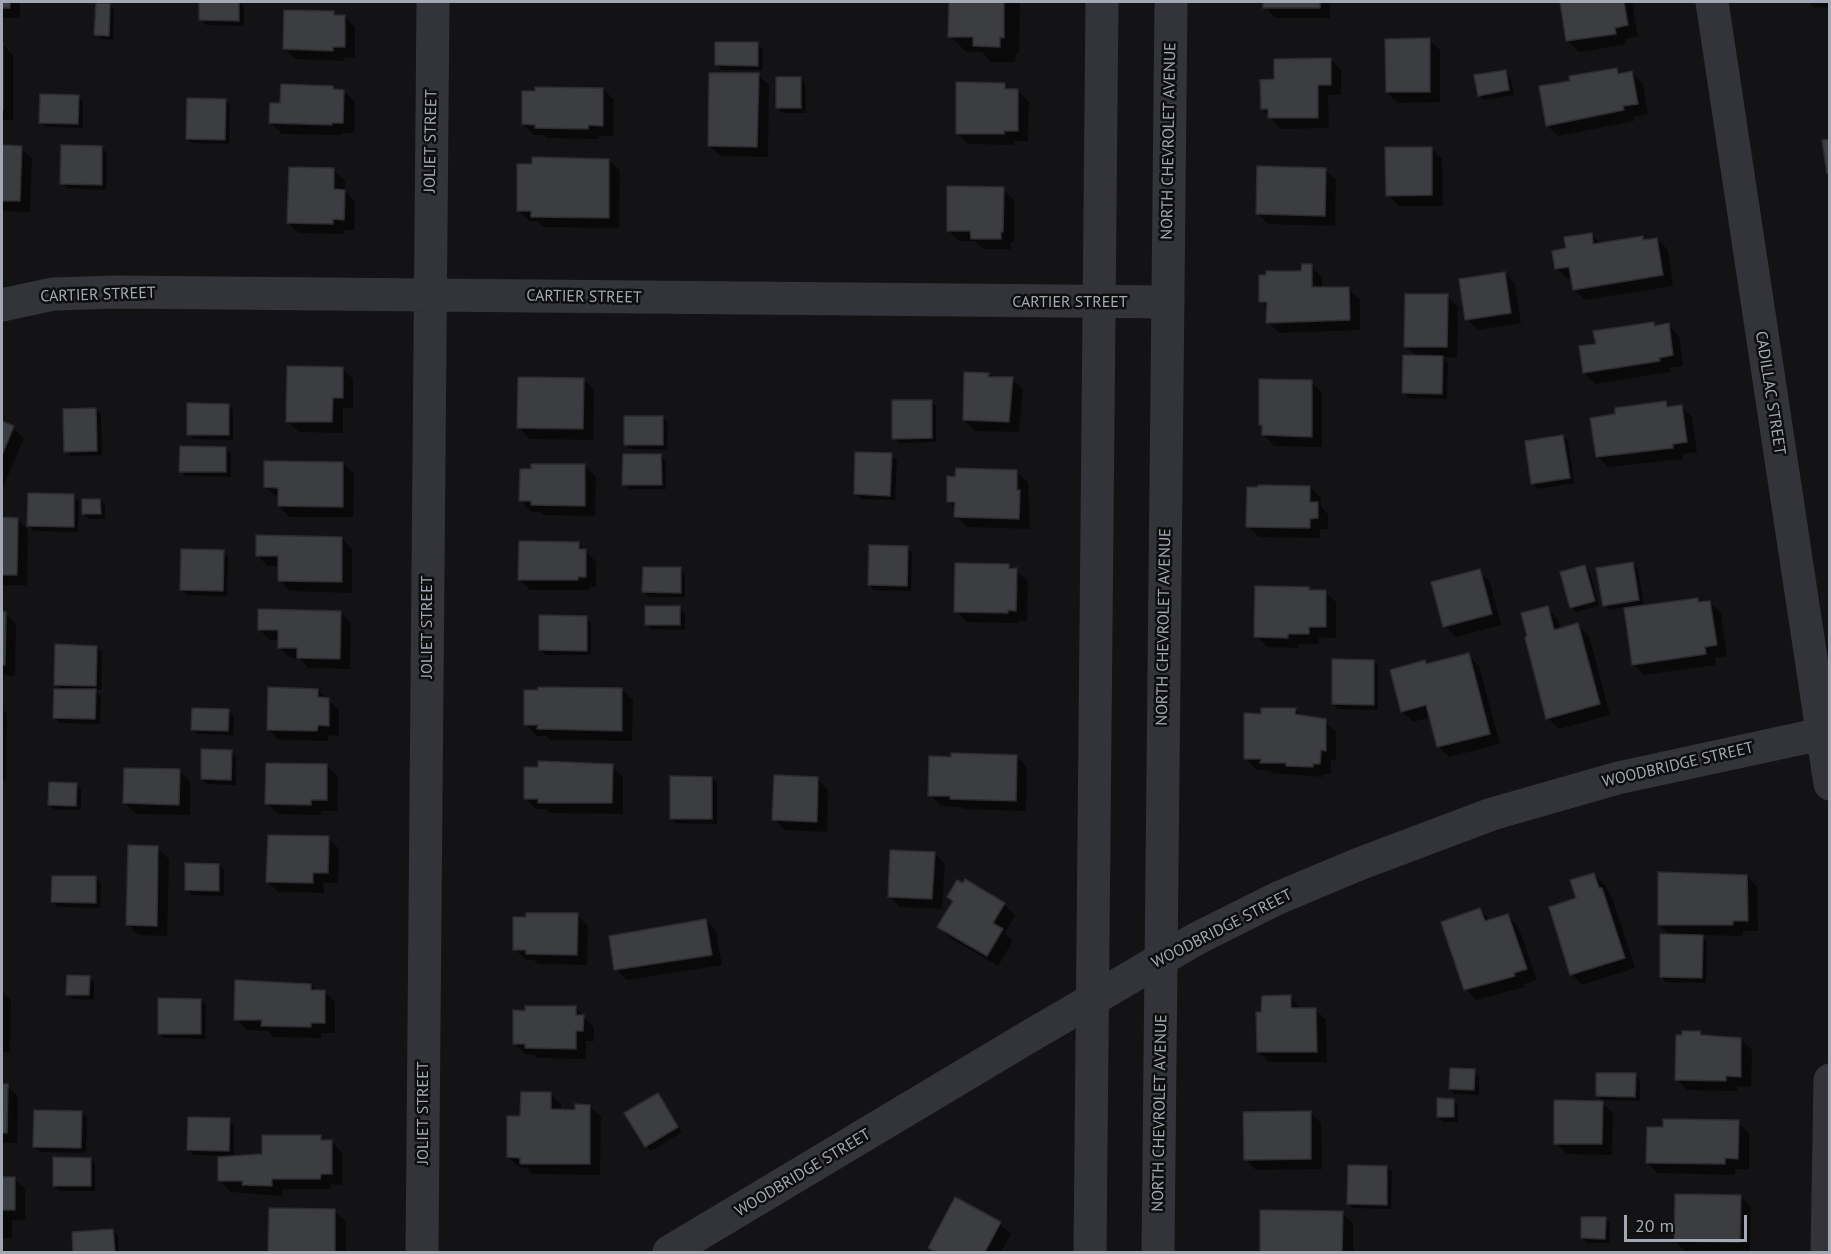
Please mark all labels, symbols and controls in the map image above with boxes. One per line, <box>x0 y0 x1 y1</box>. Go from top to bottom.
street label: NORTH CHEVROLET AVENUE <box>1158 42 1180 240</box>
street label: JOLIET STREET <box>421 89 441 193</box>
street label: CARTIER STREET <box>40 283 156 307</box>
street label: CARTIER STREET <box>526 286 642 308</box>
street label: CARTIER STREET <box>1012 292 1128 312</box>
street label: CADILLAC STREET <box>1751 330 1789 456</box>
street label: NORTH CHEVROLET AVENUE <box>1153 528 1175 726</box>
street label: JOLIET STREET <box>417 575 437 679</box>
street label: WOODBRIDGE STREET <box>1600 738 1756 792</box>
street label: WOODBRIDGE STREET <box>1149 885 1295 973</box>
street label: NORTH CHEVROLET AVENUE <box>1149 1014 1171 1212</box>
street label: JOLIET STREET <box>413 1061 433 1165</box>
street label: WOODBRIDGE STREET <box>732 1125 874 1221</box>
scale bar <box>1627 1203 1750 1241</box>
text: 20 m <box>1635 1214 1674 1237</box>

